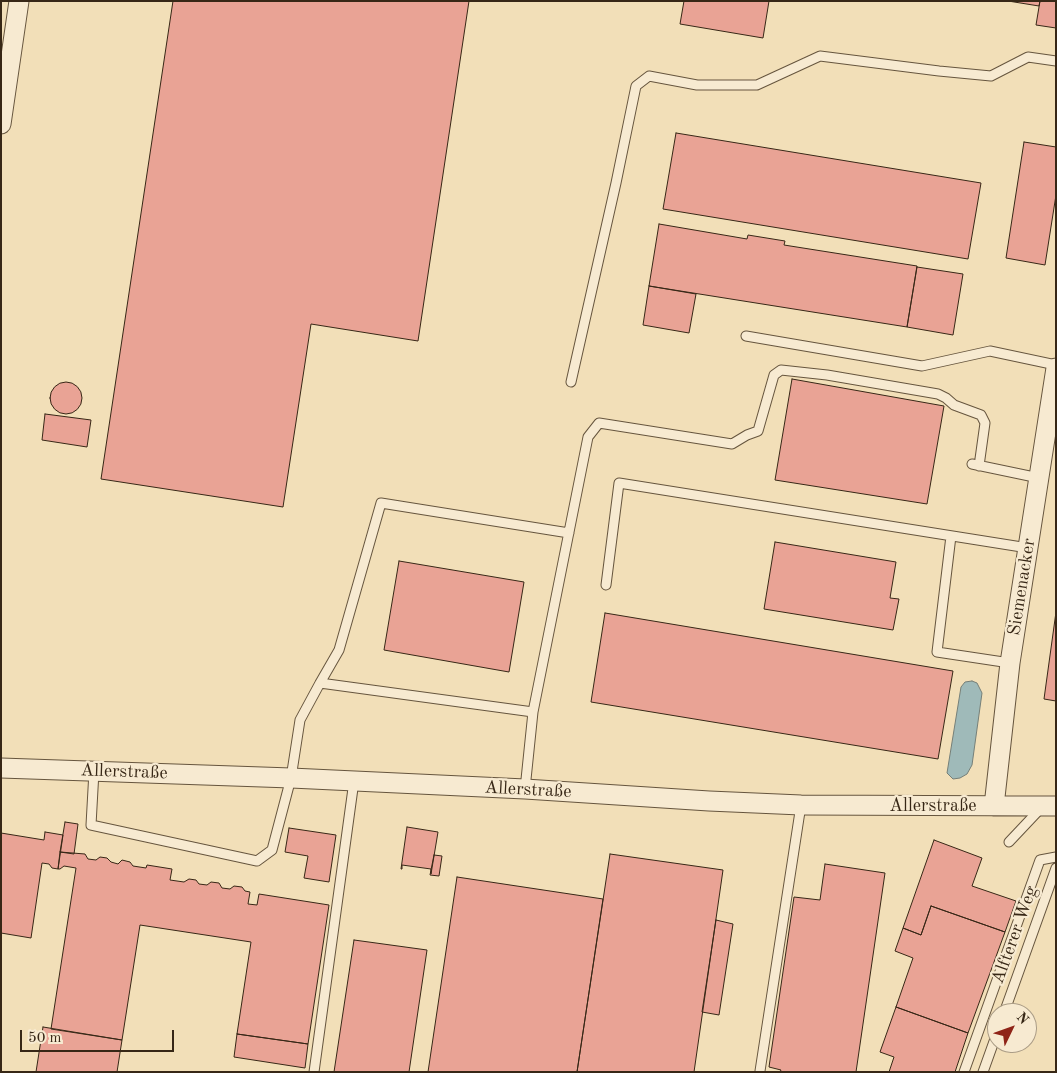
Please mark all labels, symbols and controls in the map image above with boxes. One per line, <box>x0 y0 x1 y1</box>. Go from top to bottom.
street label: Siemenacker <box>1004 537 1040 637</box>
street label: Allerstraße <box>80 760 168 784</box>
street label: Allerstraße <box>484 777 572 803</box>
street label: Allerstraße <box>889 795 977 817</box>
street label: Alfterer Weg <box>987 883 1043 987</box>
north arrow <box>987 1003 1037 1053</box>
text: N <box>1014 1010 1031 1027</box>
scale bar <box>22 1020 176 1052</box>
text: 50 m <box>28 1031 62 1046</box>

